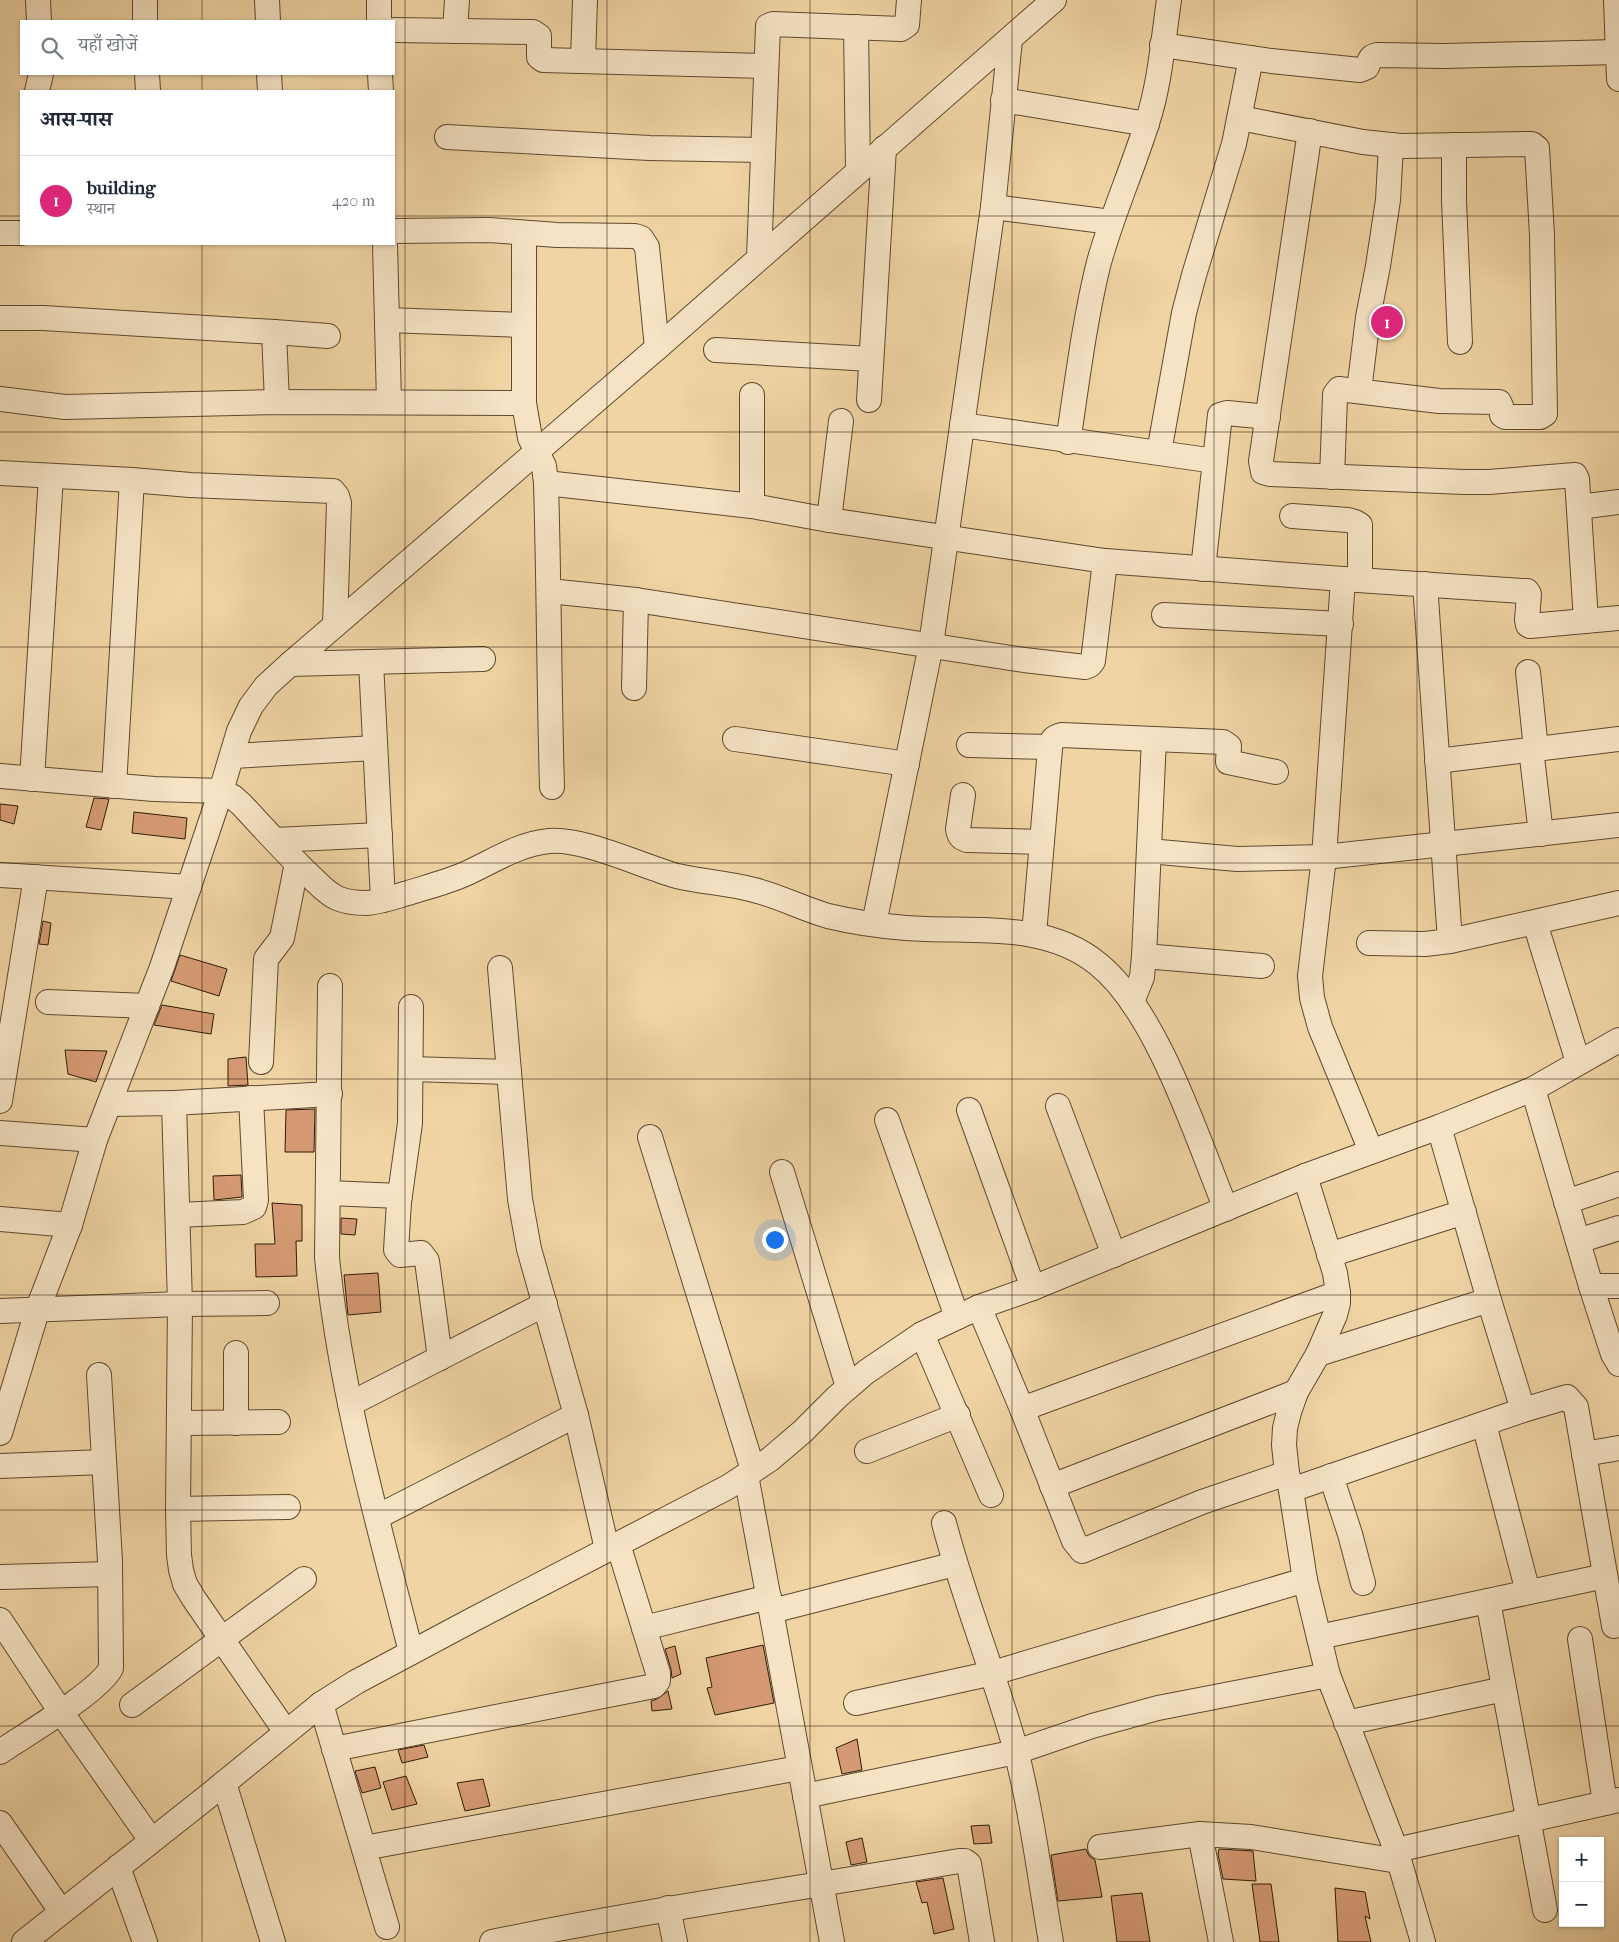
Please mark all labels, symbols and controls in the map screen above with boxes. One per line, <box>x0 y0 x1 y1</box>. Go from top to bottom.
search box <box>20 20 395 75</box>
icon: search <box>38 34 66 62</box>
text: यहाँ खोजें <box>78 34 138 56</box>
text: आस-पास <box>40 107 112 131</box>
text: building <box>87 177 155 199</box>
text: 1 <box>53 191 59 210</box>
text: 420 m <box>332 191 375 210</box>
text: स्थान <box>87 199 115 218</box>
pin: 1 <box>1371 303 1403 341</box>
your location <box>762 1227 788 1253</box>
map controls <box>1559 1837 1604 1927</box>
button: + <box>1559 1837 1604 1882</box>
button: − <box>1559 1882 1604 1927</box>

